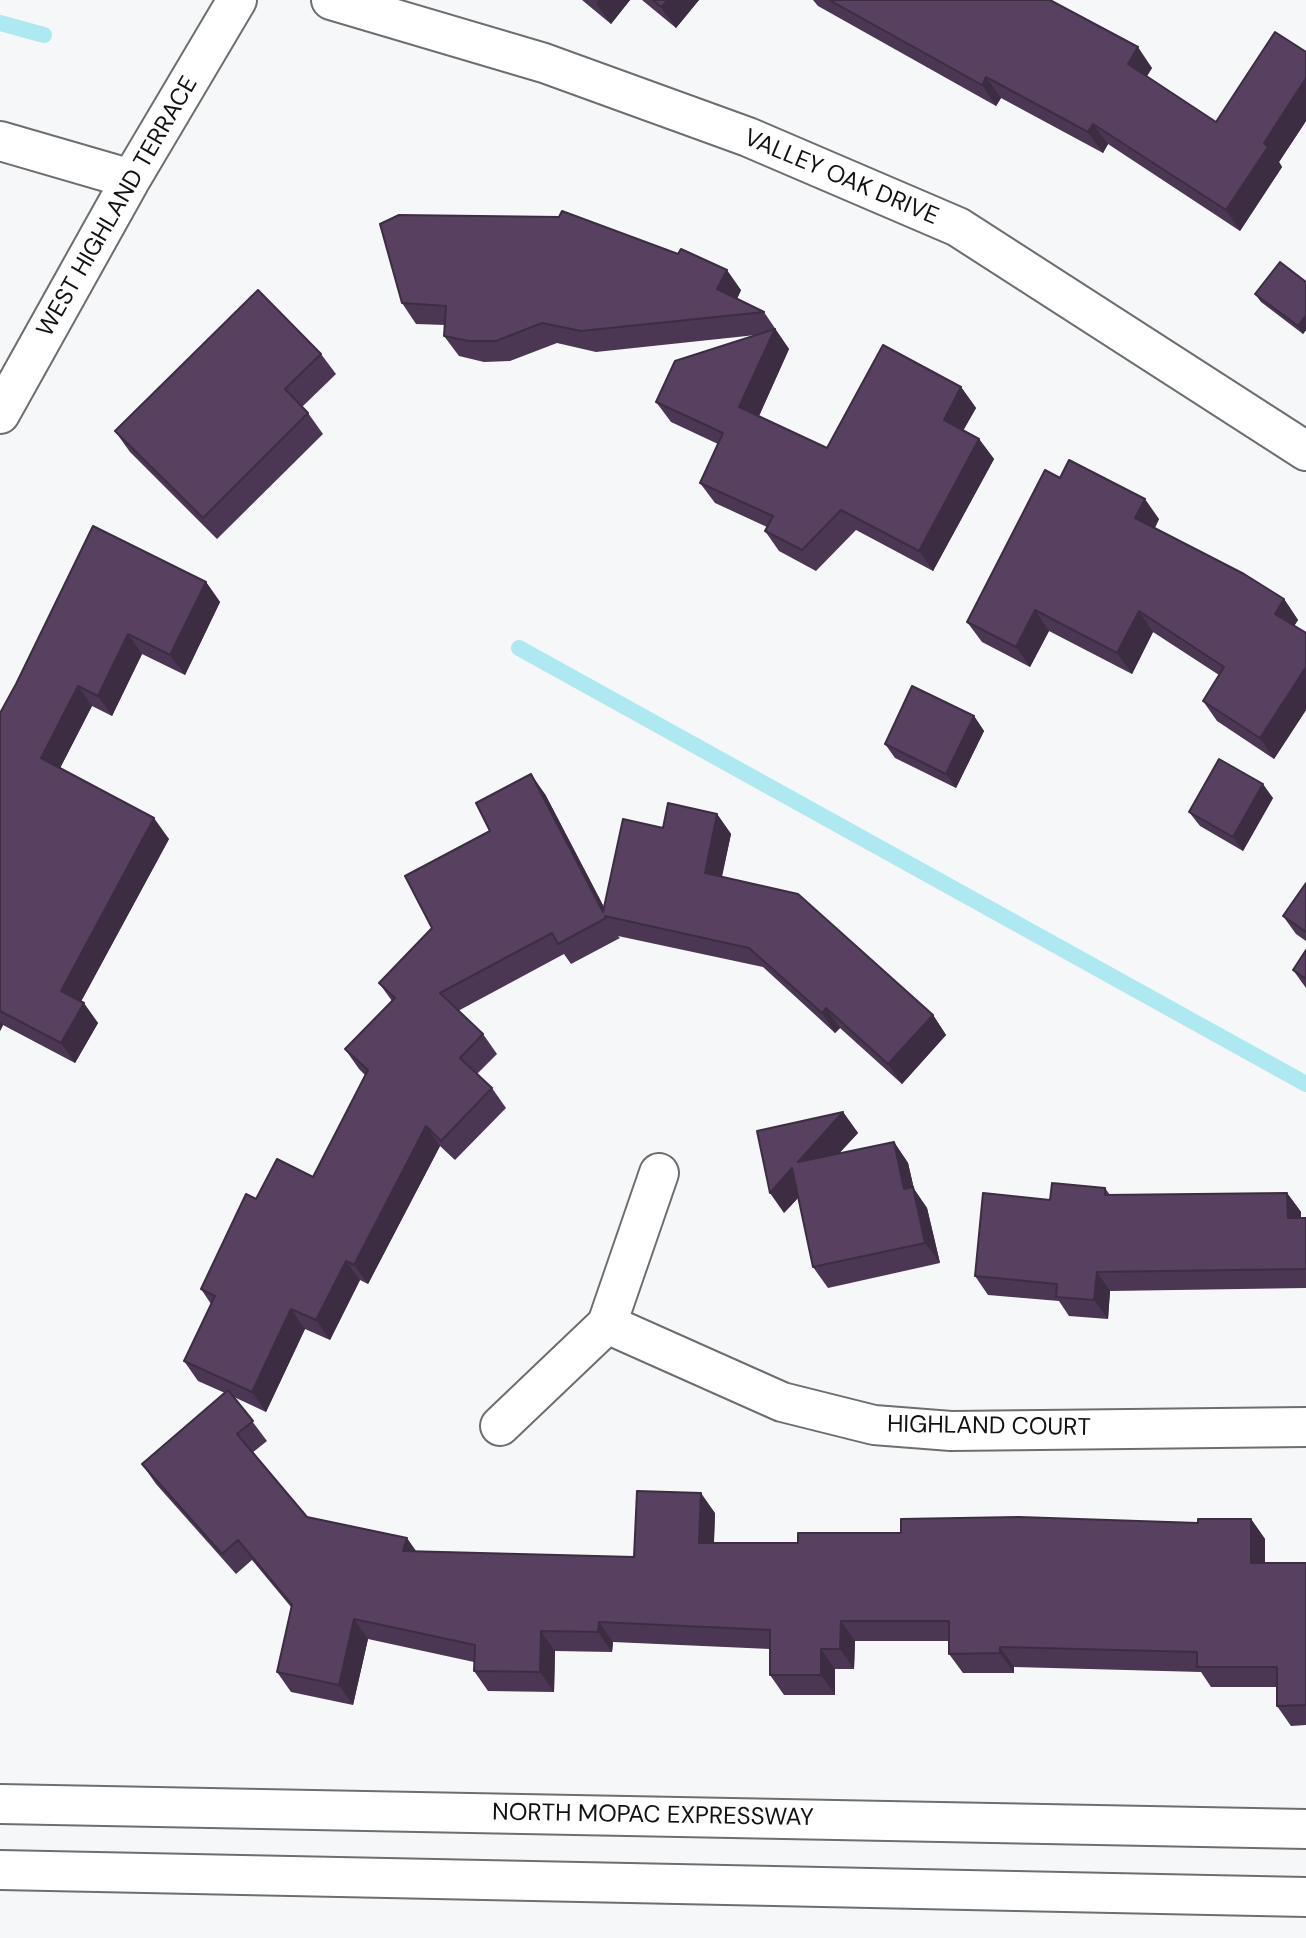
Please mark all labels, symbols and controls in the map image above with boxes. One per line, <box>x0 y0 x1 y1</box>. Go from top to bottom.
street label: WEST HIGHLAND TERRACE <box>32 72 204 342</box>
street label: VALLEY OAK DRIVE <box>739 124 943 232</box>
street label: HIGHLAND COURT <box>887 1411 1091 1443</box>
street label: NORTH MOPAC EXPRESSWAY <box>492 1799 814 1833</box>

